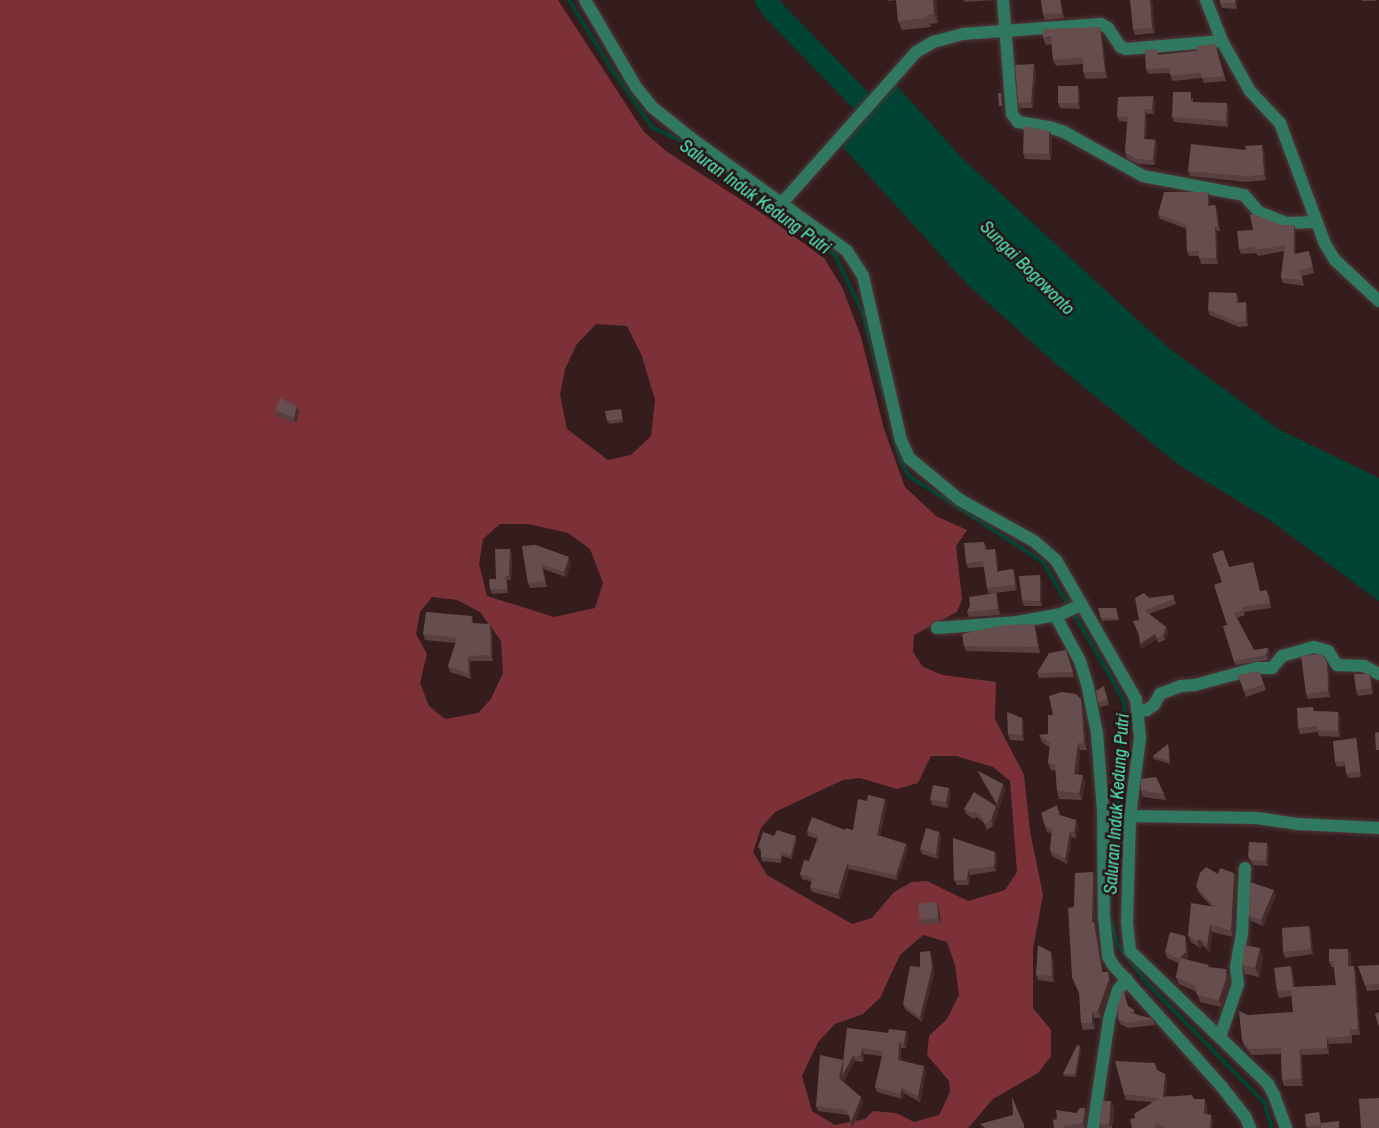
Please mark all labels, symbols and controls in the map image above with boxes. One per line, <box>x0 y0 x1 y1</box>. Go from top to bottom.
water label: Saluran Induk Kedung Putri <box>675 135 835 259</box>
water label: Sungai Bogowonto <box>975 216 1079 320</box>
water label: Saluran Induk Kedung Putri <box>1100 713 1134 895</box>

